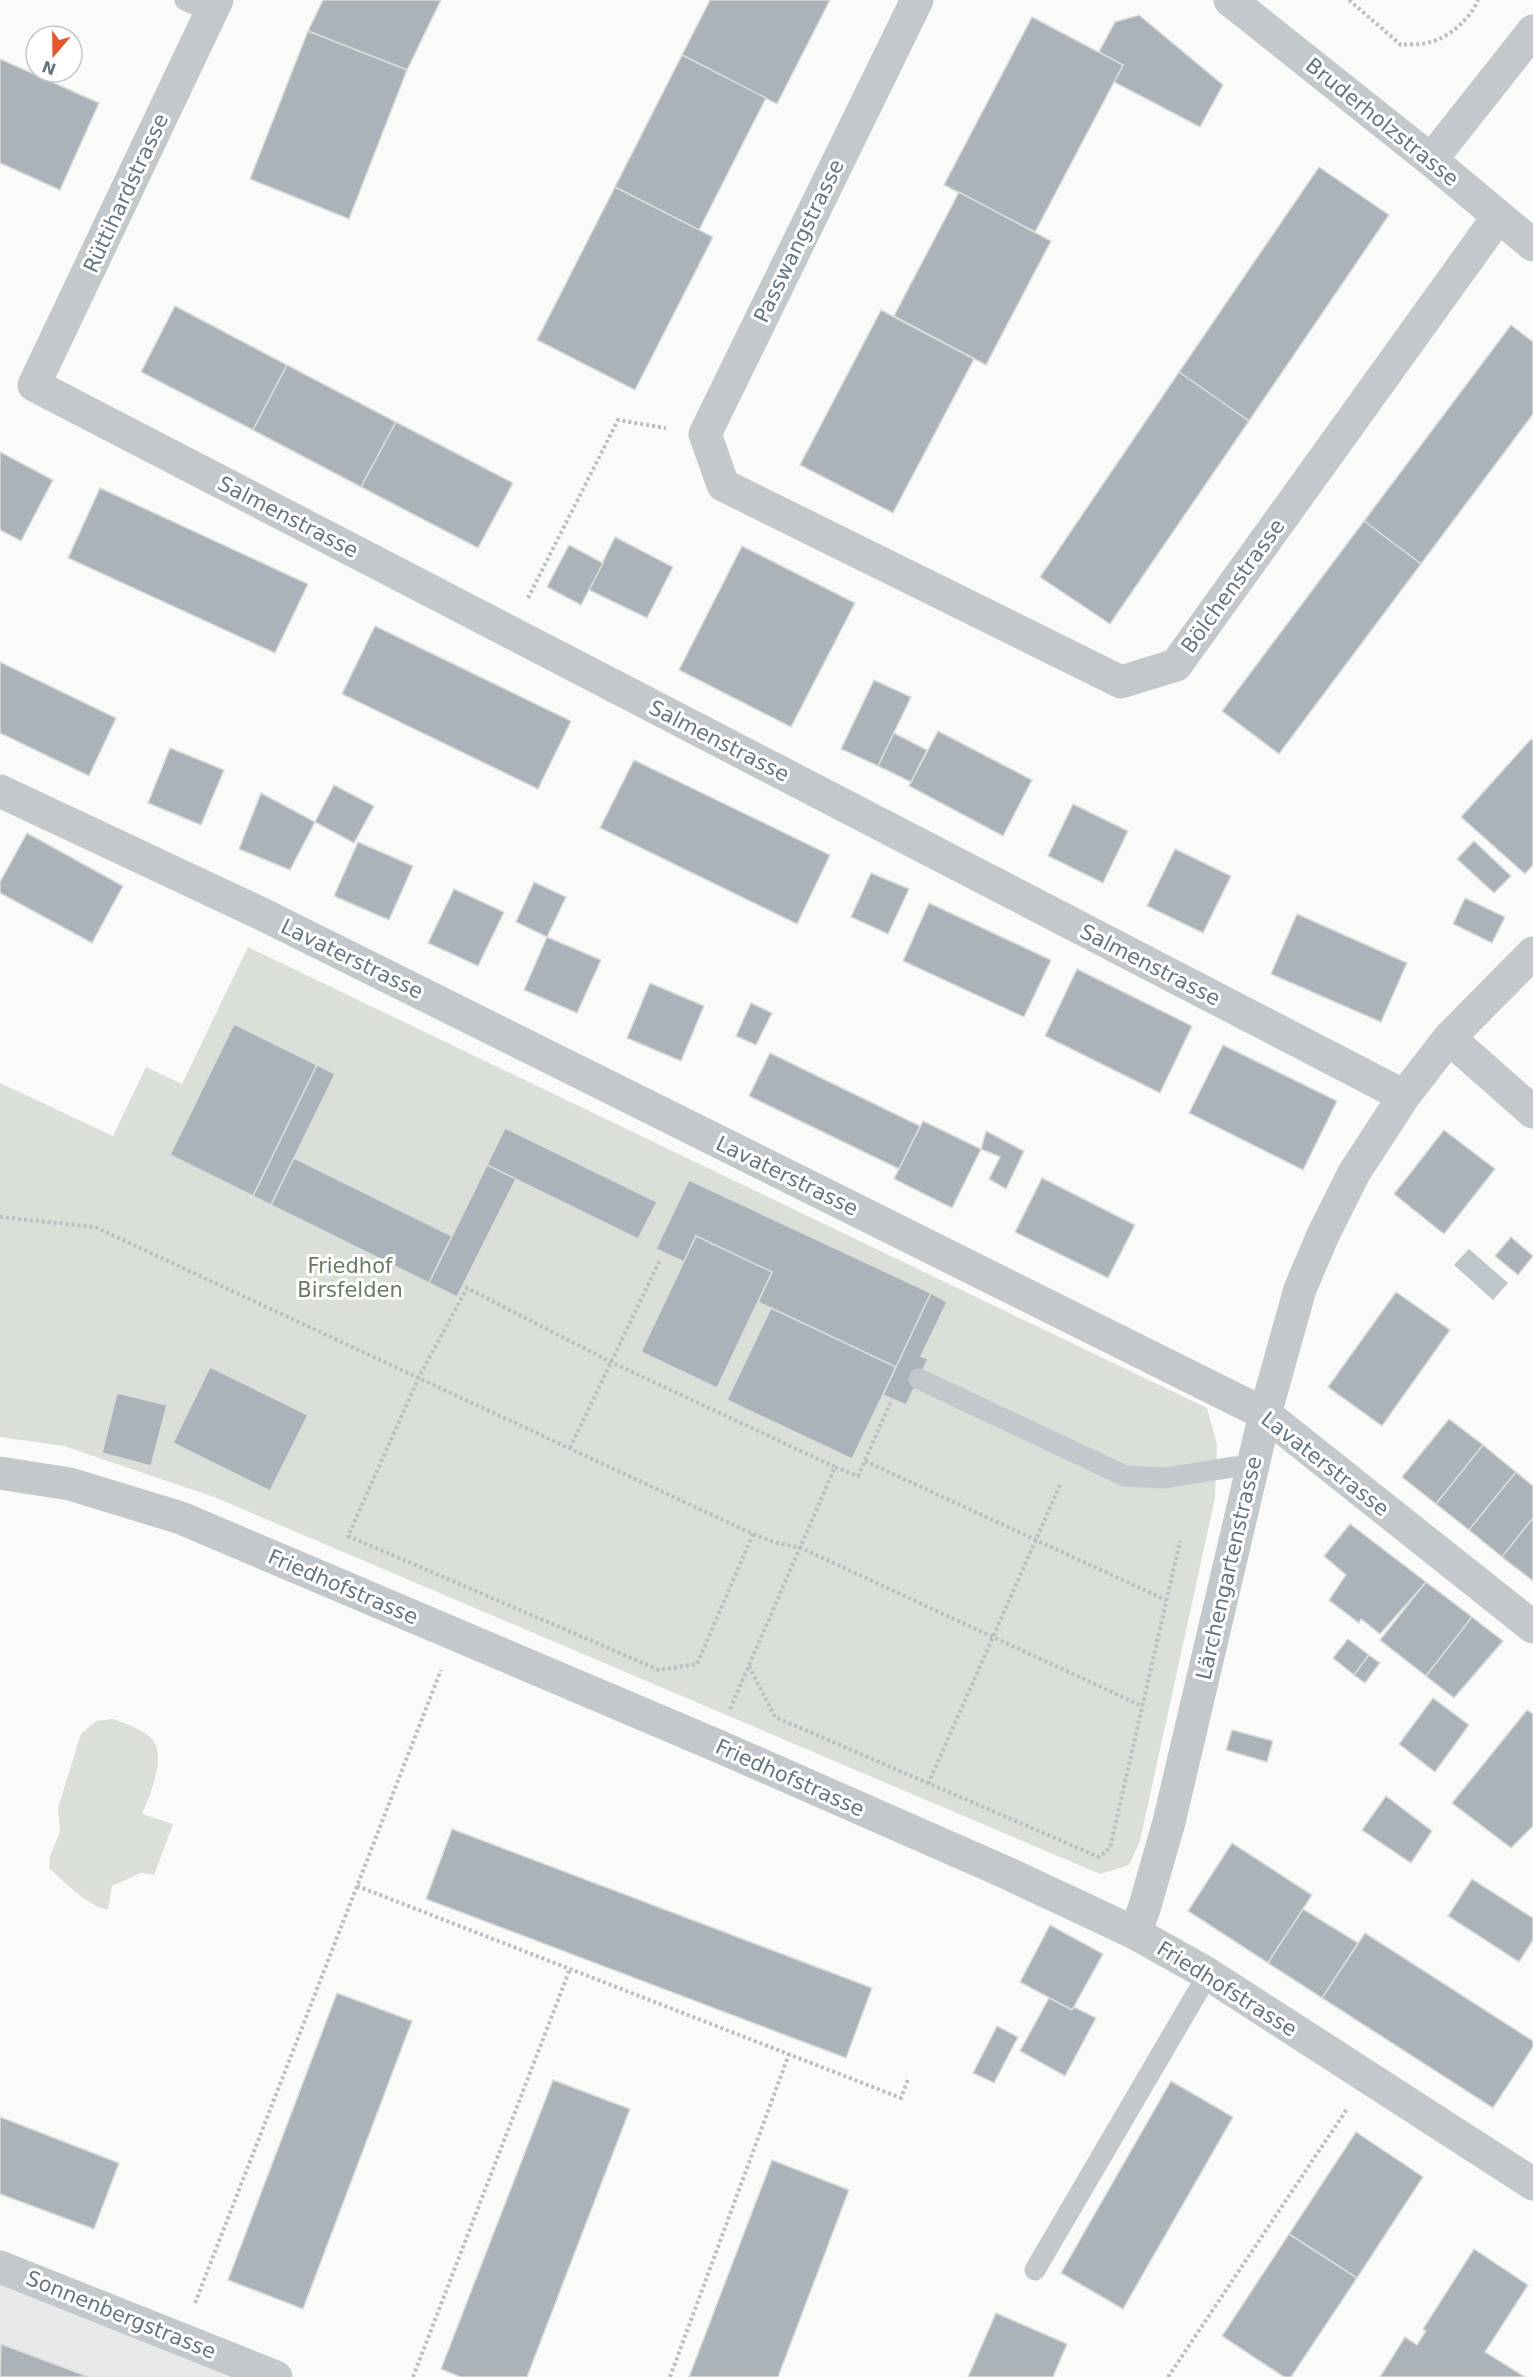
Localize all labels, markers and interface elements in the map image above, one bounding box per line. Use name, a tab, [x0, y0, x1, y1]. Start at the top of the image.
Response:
north arrow	[24, 24, 84, 84]
street label: Bruderholzstrasse	[1301, 53, 1463, 191]
text: N	[39, 56, 59, 79]
street label: Rüttihardstrasse	[79, 110, 173, 276]
street label: Passwangstrasse	[749, 155, 849, 327]
street label: Salmenstrasse	[214, 471, 362, 563]
street label: Bölchenstrasse	[1176, 514, 1290, 658]
street label: Salmenstrasse	[645, 695, 793, 787]
street label: Lavaterstrasse	[277, 914, 427, 1004]
street label: Salmenstrasse	[1076, 919, 1224, 1011]
street label: Lavaterstrasse	[712, 1131, 862, 1221]
park label: Friedhof Birsfelden	[297, 1254, 403, 1302]
street label: Lavaterstrasse	[1256, 1407, 1394, 1521]
street label: Lärchengartenstrasse	[1192, 1454, 1266, 1682]
street label: Friedhofstrasse	[265, 1545, 421, 1629]
street label: Friedhofstrasse	[712, 1734, 868, 1822]
street label: Friedhofstrasse	[1153, 1936, 1301, 2042]
street label: Sonnenbergstrasse	[23, 2266, 219, 2364]

